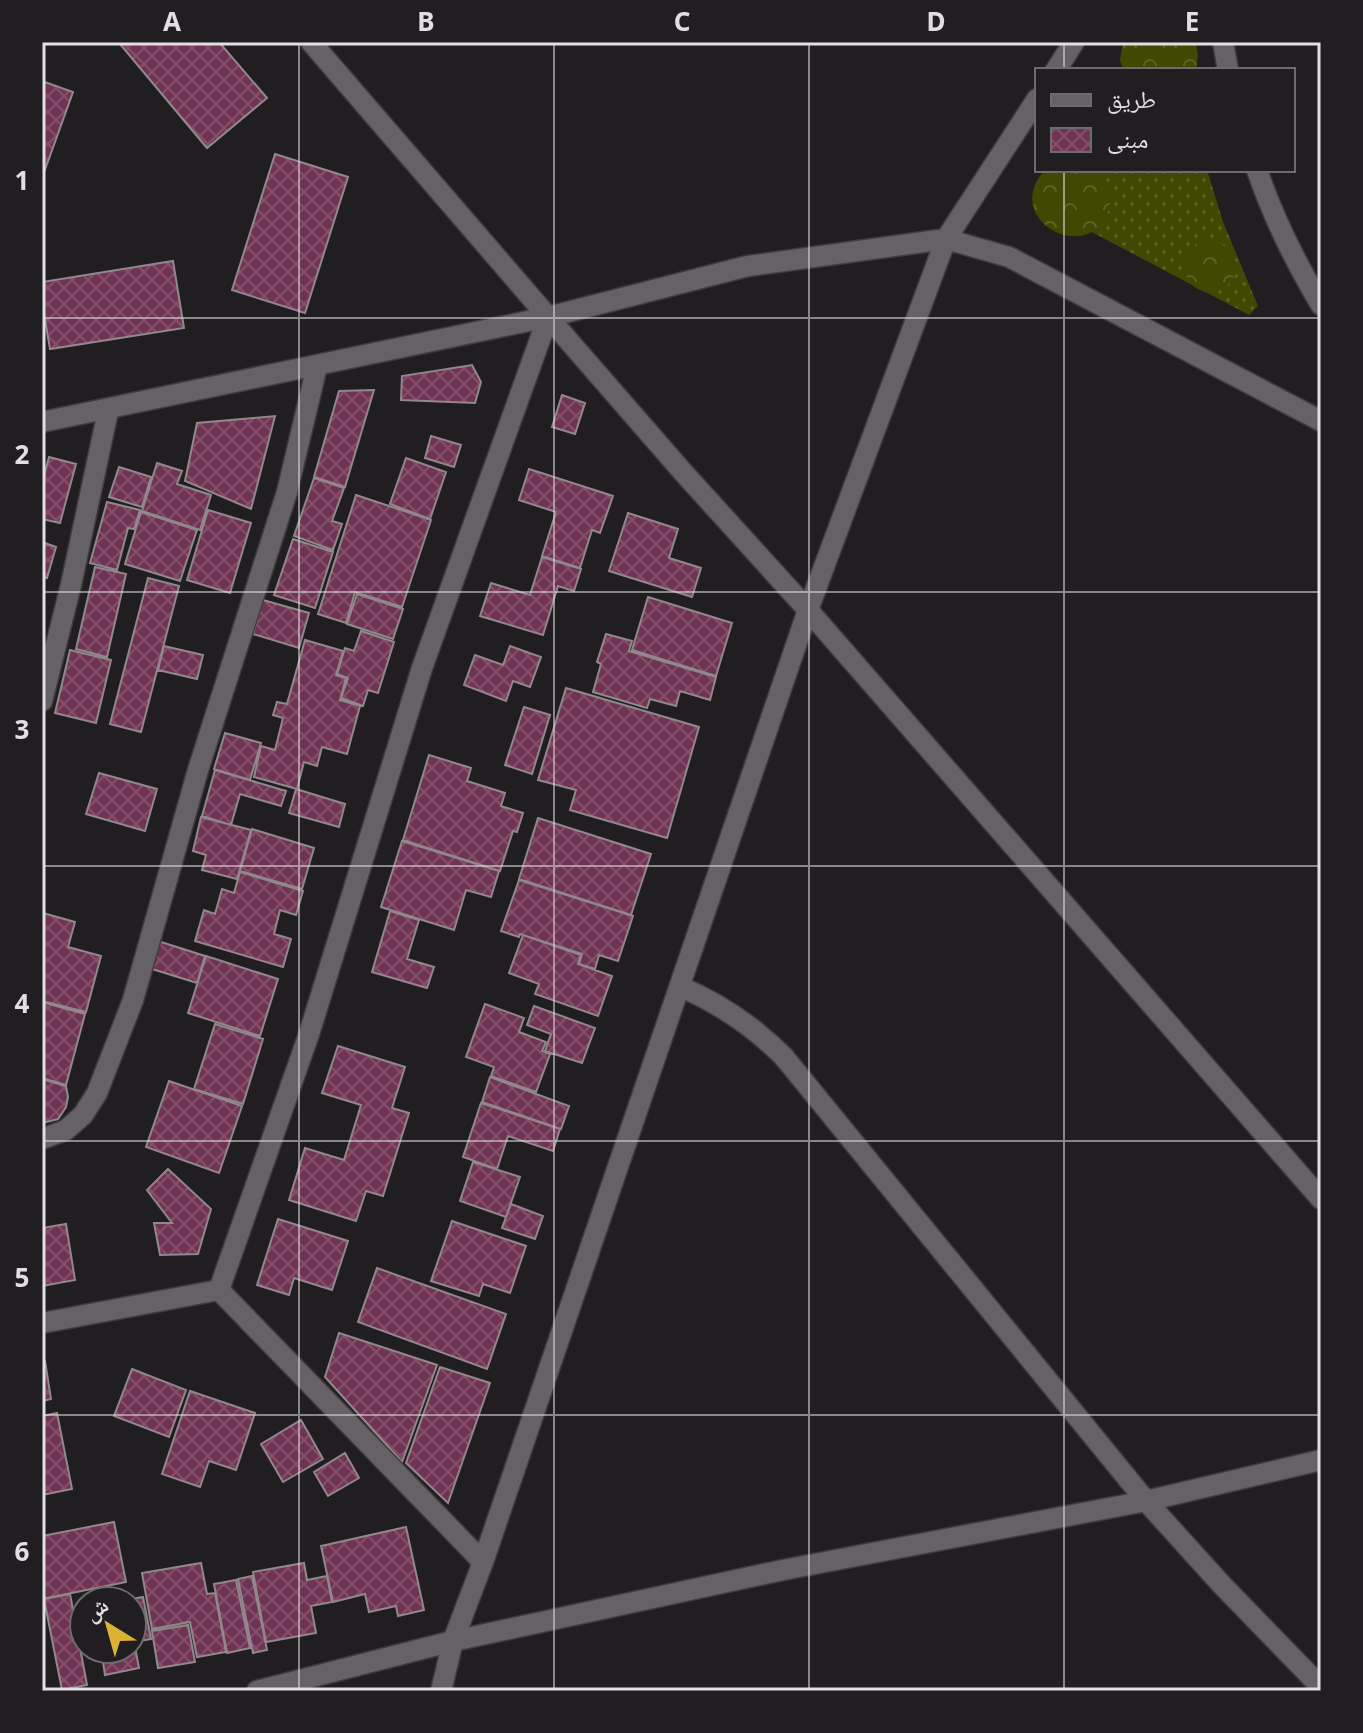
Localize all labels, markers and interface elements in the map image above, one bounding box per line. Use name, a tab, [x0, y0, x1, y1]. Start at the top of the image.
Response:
text: A	[163, 3, 181, 39]
text: B	[417, 3, 435, 39]
text: C	[674, 3, 690, 39]
text: D	[926, 3, 946, 39]
text: E	[1185, 3, 1199, 39]
legend	[1035, 68, 1295, 172]
text: طريق	[1107, 82, 1156, 115]
text: مبنى	[1107, 122, 1148, 155]
text: 1	[15, 162, 29, 198]
text: 2	[15, 436, 30, 472]
text: 3	[15, 711, 29, 747]
text: 4	[15, 985, 30, 1021]
text: 5	[15, 1259, 29, 1295]
text: 6	[15, 1533, 30, 1569]
north arrow	[68, 1585, 148, 1665]
text: ش	[77, 1589, 114, 1627]

